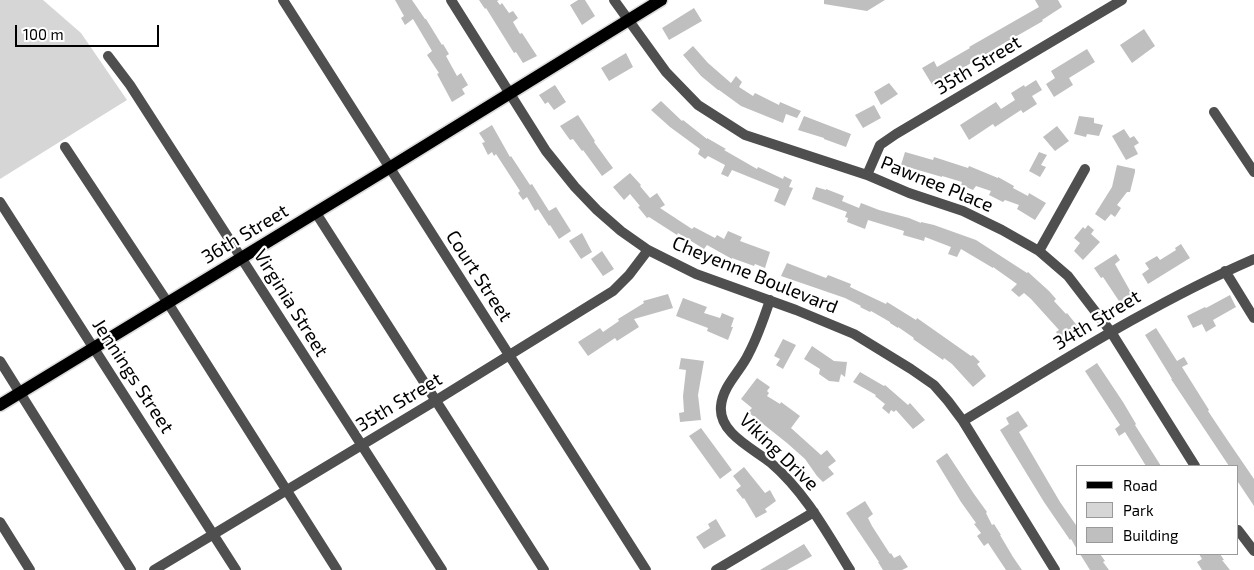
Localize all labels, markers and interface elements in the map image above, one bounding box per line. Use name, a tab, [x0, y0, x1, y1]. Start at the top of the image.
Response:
scale bar	[18, 15, 161, 47]
text: 100 m	[23, 25, 64, 43]
street label: 35th Street	[931, 30, 1025, 100]
street label: Pawnee Place	[877, 151, 997, 217]
street label: 36th Street	[198, 199, 292, 269]
street label: Court Street	[441, 226, 517, 326]
street label: Cheyenne Boulevard	[669, 231, 841, 319]
street label: Virginia Street	[249, 245, 333, 361]
street label: 34th Street	[1049, 285, 1145, 355]
street label: Jennings Street	[88, 315, 178, 437]
street label: 35th Street	[352, 367, 446, 437]
street label: Viking Drive	[735, 408, 823, 496]
legend	[1076, 465, 1239, 555]
text: Road	[1123, 476, 1158, 494]
text: Park	[1123, 501, 1154, 519]
text: Building	[1123, 526, 1178, 544]

